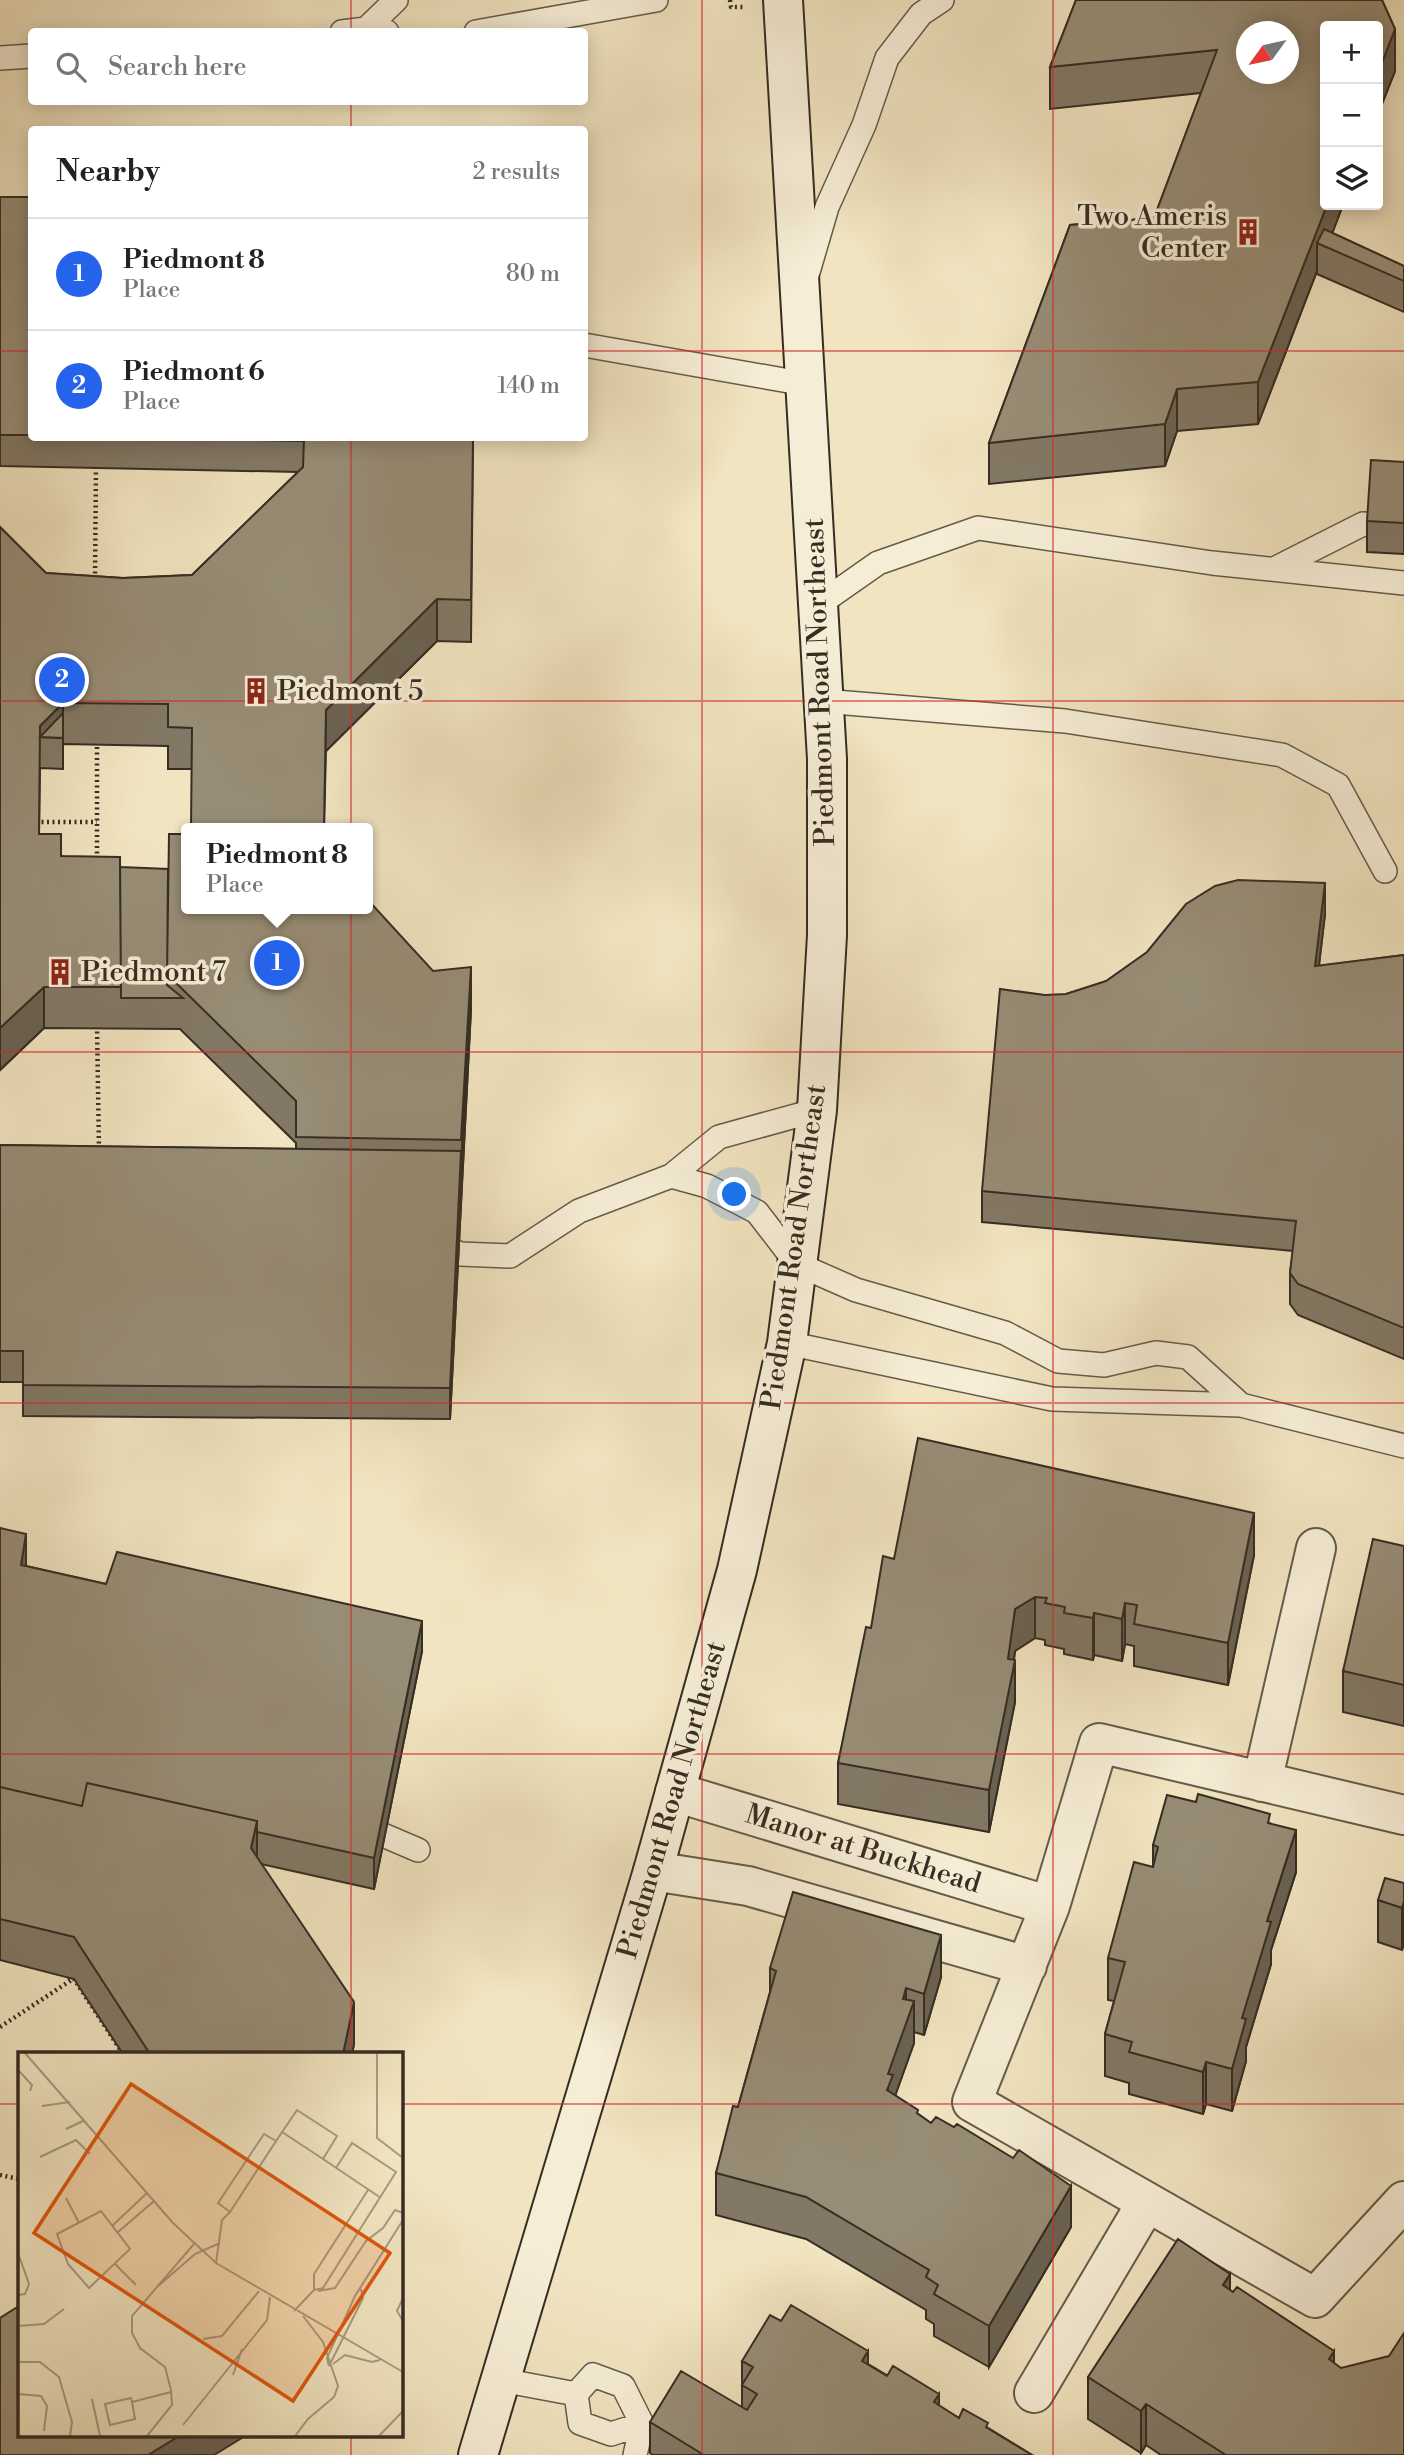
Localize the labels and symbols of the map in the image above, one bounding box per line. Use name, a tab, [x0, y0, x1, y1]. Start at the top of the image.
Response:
north arrow	[1236, 21, 1299, 84]
place label: Two Ameris Center	[1077, 199, 1227, 266]
building icon: Two Ameris Center	[1233, 217, 1263, 247]
street label: Piedmont Road Northeast	[797, 517, 843, 847]
pin: 2	[39, 654, 85, 706]
place label: Piedmont 5	[277, 674, 424, 709]
building icon: Piedmont 5	[241, 676, 271, 706]
pin: 1	[254, 937, 300, 989]
place label: Piedmont 7	[81, 955, 226, 990]
building icon: Piedmont 7	[45, 957, 75, 987]
street label: Piedmont Road Northeast	[754, 1082, 834, 1412]
your location	[717, 1177, 751, 1211]
street label: Piedmont Road Northeast	[610, 1637, 734, 1963]
street label: Manor at Buckhead	[741, 1797, 985, 1901]
inset map	[18, 2052, 402, 2438]

